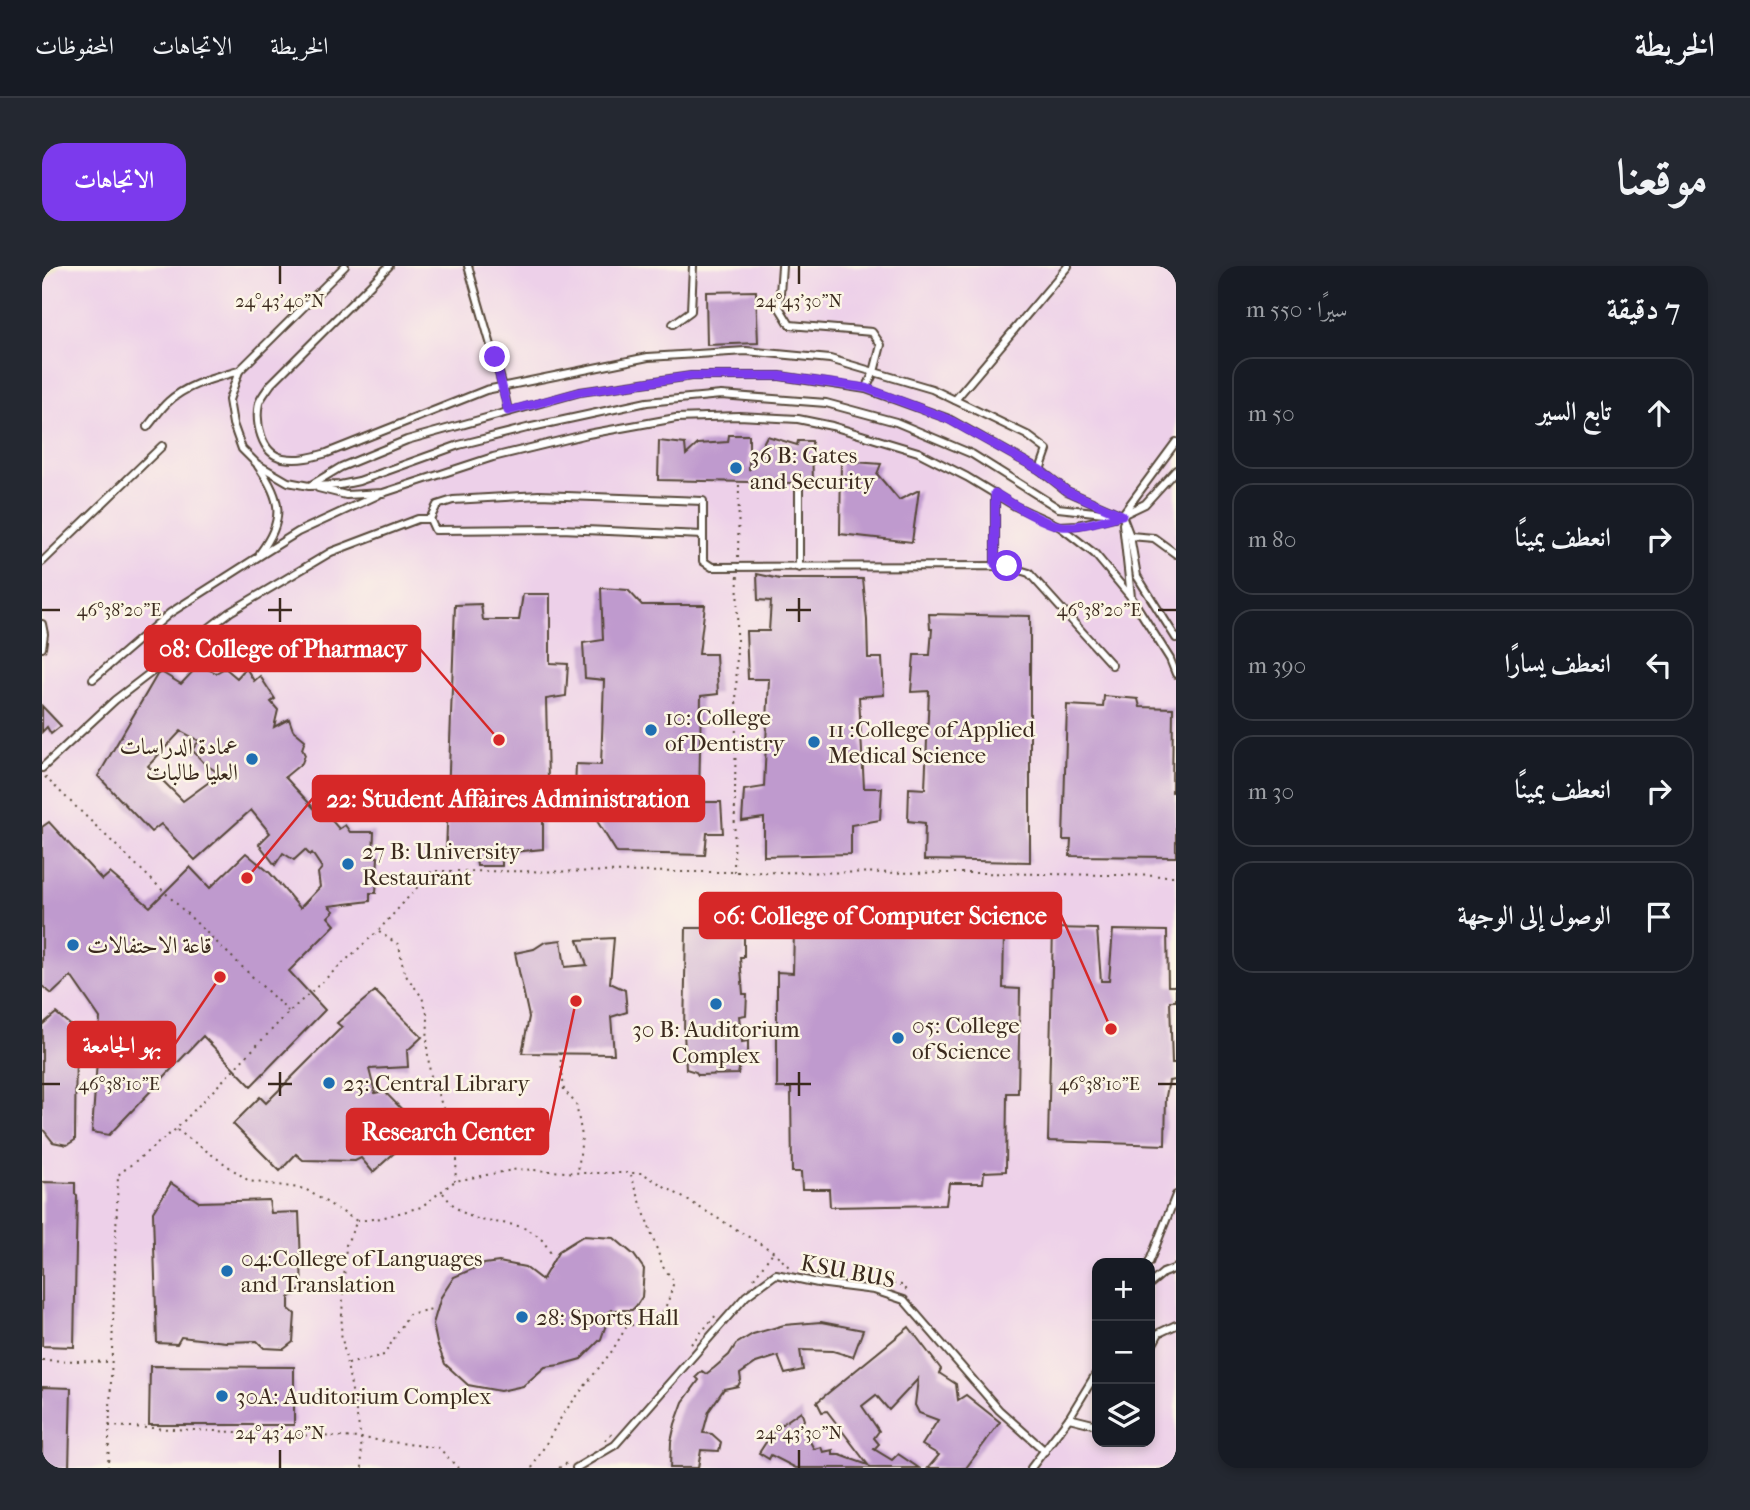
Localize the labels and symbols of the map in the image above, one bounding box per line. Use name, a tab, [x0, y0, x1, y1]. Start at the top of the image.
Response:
text: 24°43'40"N	[235, 291, 325, 312]
text: 24°43'30"N	[756, 291, 842, 312]
route end	[479, 341, 510, 372]
place label: 36 B: Gates and Security	[750, 442, 875, 495]
marker: 36 B: Gates and Security	[728, 460, 744, 476]
route start	[991, 550, 1022, 581]
text: 46°38'20"E	[77, 600, 161, 621]
text: 46°38'20"E	[1057, 600, 1141, 621]
callout: 08: College of Pharmacy	[145, 626, 420, 671]
text: 08: College of Pharmacy	[159, 635, 408, 663]
place label: 10: College of Dentistry	[665, 704, 786, 757]
place label: 11 :College of Applied Medical Science	[828, 716, 1035, 769]
marker: 10: College of Dentistry	[643, 722, 659, 738]
place label: عمادة الدراسات العليا طالبات	[119, 733, 238, 786]
marker: 11 :College of Applied Medical Science	[806, 734, 822, 750]
marker: عمادة الدراسات العليا طالبات	[244, 751, 260, 767]
callout: 22: Student Affaires Administration	[313, 776, 704, 821]
text: 22: Student Affaires Administration	[326, 785, 691, 813]
place label: 27 B: University Restaurant	[362, 838, 521, 891]
marker: 27 B: University Restaurant	[340, 856, 356, 872]
callout: 06: College of Computer Science	[700, 893, 1061, 938]
text: 06: College of Computer Science	[713, 902, 1047, 930]
place label: قاعة الاحتفالات	[87, 932, 212, 959]
marker: قاعة الاحتفالات	[65, 937, 81, 953]
marker: 30 B: Auditorium Complex	[708, 996, 724, 1012]
place label: 05: College of Science	[912, 1012, 1020, 1065]
place label: 30 B: Auditorium Complex	[632, 1016, 800, 1069]
callout: بهو الجامعة	[68, 1022, 175, 1067]
marker: 05: College of Science	[890, 1030, 906, 1046]
text: بهو الجامعة	[82, 1031, 162, 1061]
place label: 23: Central Library	[343, 1070, 530, 1097]
text: 46°38'10"E	[78, 1074, 160, 1095]
text: 46°38'10"E	[1058, 1074, 1140, 1095]
marker: 23: Central Library	[321, 1075, 337, 1091]
callout: Research Center	[347, 1109, 548, 1154]
text: Research Center	[362, 1118, 535, 1146]
place label: 04:College of Languages and Translation	[241, 1245, 483, 1298]
street label: KSU BUS	[798, 1249, 898, 1294]
marker: 04:College of Languages and Translation	[219, 1263, 235, 1279]
place label: 28: Sports Hall	[536, 1304, 679, 1331]
marker: 28: Sports Hall	[514, 1309, 530, 1325]
place label: 30A: Auditorium Complex	[236, 1383, 491, 1410]
marker: 30A: Auditorium Complex	[214, 1388, 230, 1404]
text: 24°43'40"N	[235, 1423, 325, 1444]
text: 24°43'30"N	[756, 1423, 842, 1444]

